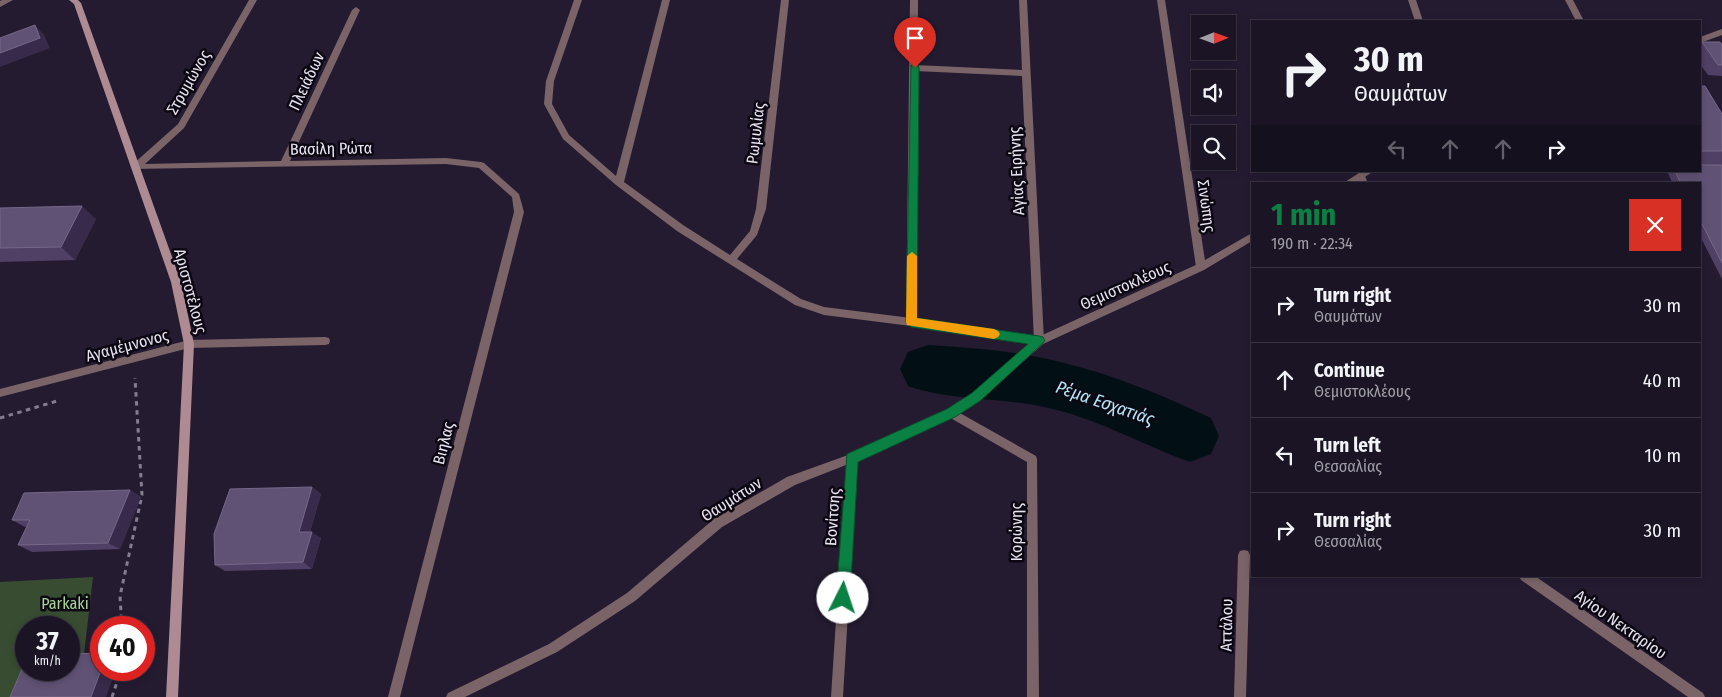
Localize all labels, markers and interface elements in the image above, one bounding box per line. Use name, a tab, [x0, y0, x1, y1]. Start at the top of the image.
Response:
north arrow	[1191, 15, 1236, 60]
map controls	[1191, 15, 1236, 170]
pin	[894, 17, 936, 68]
icon: arrive	[901, 24, 929, 52]
text: 30 m	[1354, 38, 1424, 80]
icon: right	[1271, 40, 1336, 105]
street label: Στρυμώνος	[162, 47, 215, 118]
street label: Πλειάδων	[285, 49, 328, 113]
button: sound	[1191, 70, 1236, 115]
text: Θαυμάτων	[1354, 80, 1447, 107]
street label: Ρωμυλίας	[742, 101, 769, 165]
button: search	[1191, 125, 1236, 170]
street label: Αγίας Ειρήνης	[1005, 126, 1028, 216]
icon: left	[1383, 135, 1411, 163]
icon: ahead	[1436, 135, 1464, 163]
icon: ahead	[1489, 135, 1517, 163]
icon: right	[1542, 135, 1570, 163]
street label: Βασίλη Ρώτα	[290, 138, 372, 159]
street label: Σινώπης	[1193, 179, 1220, 234]
text: 1 min	[1271, 197, 1336, 233]
button: close	[1629, 199, 1681, 251]
text: 190 m · 22:34	[1271, 234, 1353, 253]
street label: Αριστοτέλους	[170, 247, 211, 336]
street label: Θεμιστοκλέους	[1077, 257, 1173, 314]
text: Turn right	[1314, 284, 1391, 307]
icon: right	[1271, 291, 1299, 319]
text: 30 m	[1643, 294, 1681, 317]
text: Θαυμάτων	[1314, 307, 1382, 326]
street label: Αγαμέμνονος	[84, 325, 171, 366]
text: Continue	[1314, 359, 1385, 382]
icon: ahead	[1271, 366, 1299, 394]
text: 40 m	[1643, 369, 1681, 392]
water label: Ρέμα Εσχατιάς	[1053, 376, 1158, 430]
text: Θεμιστοκλέους	[1314, 382, 1411, 401]
street label: Βιηλας	[429, 420, 458, 466]
text: Turn left	[1314, 434, 1381, 457]
icon: left	[1271, 441, 1299, 469]
text: 10 m	[1645, 444, 1681, 467]
text: Θεσσαλίας	[1314, 457, 1382, 476]
street label: Θαυμάτων	[697, 473, 765, 525]
street label: Βονίτσης	[821, 487, 844, 547]
street label: Κορώνης	[1007, 503, 1026, 561]
text: Turn right	[1314, 509, 1391, 532]
icon: right	[1271, 516, 1299, 544]
text: 30 m	[1643, 519, 1681, 542]
text: Θεσσαλίας	[1314, 532, 1382, 551]
position arrow	[816, 571, 868, 623]
street label: Αγίου Νεκταρίου	[1571, 586, 1670, 663]
park label: Parkaki	[41, 594, 89, 613]
street label: Αττάλου	[1217, 598, 1236, 652]
speed limit sign: 40	[90, 616, 155, 681]
text: 37	[36, 627, 59, 657]
text: km/h	[34, 654, 61, 668]

